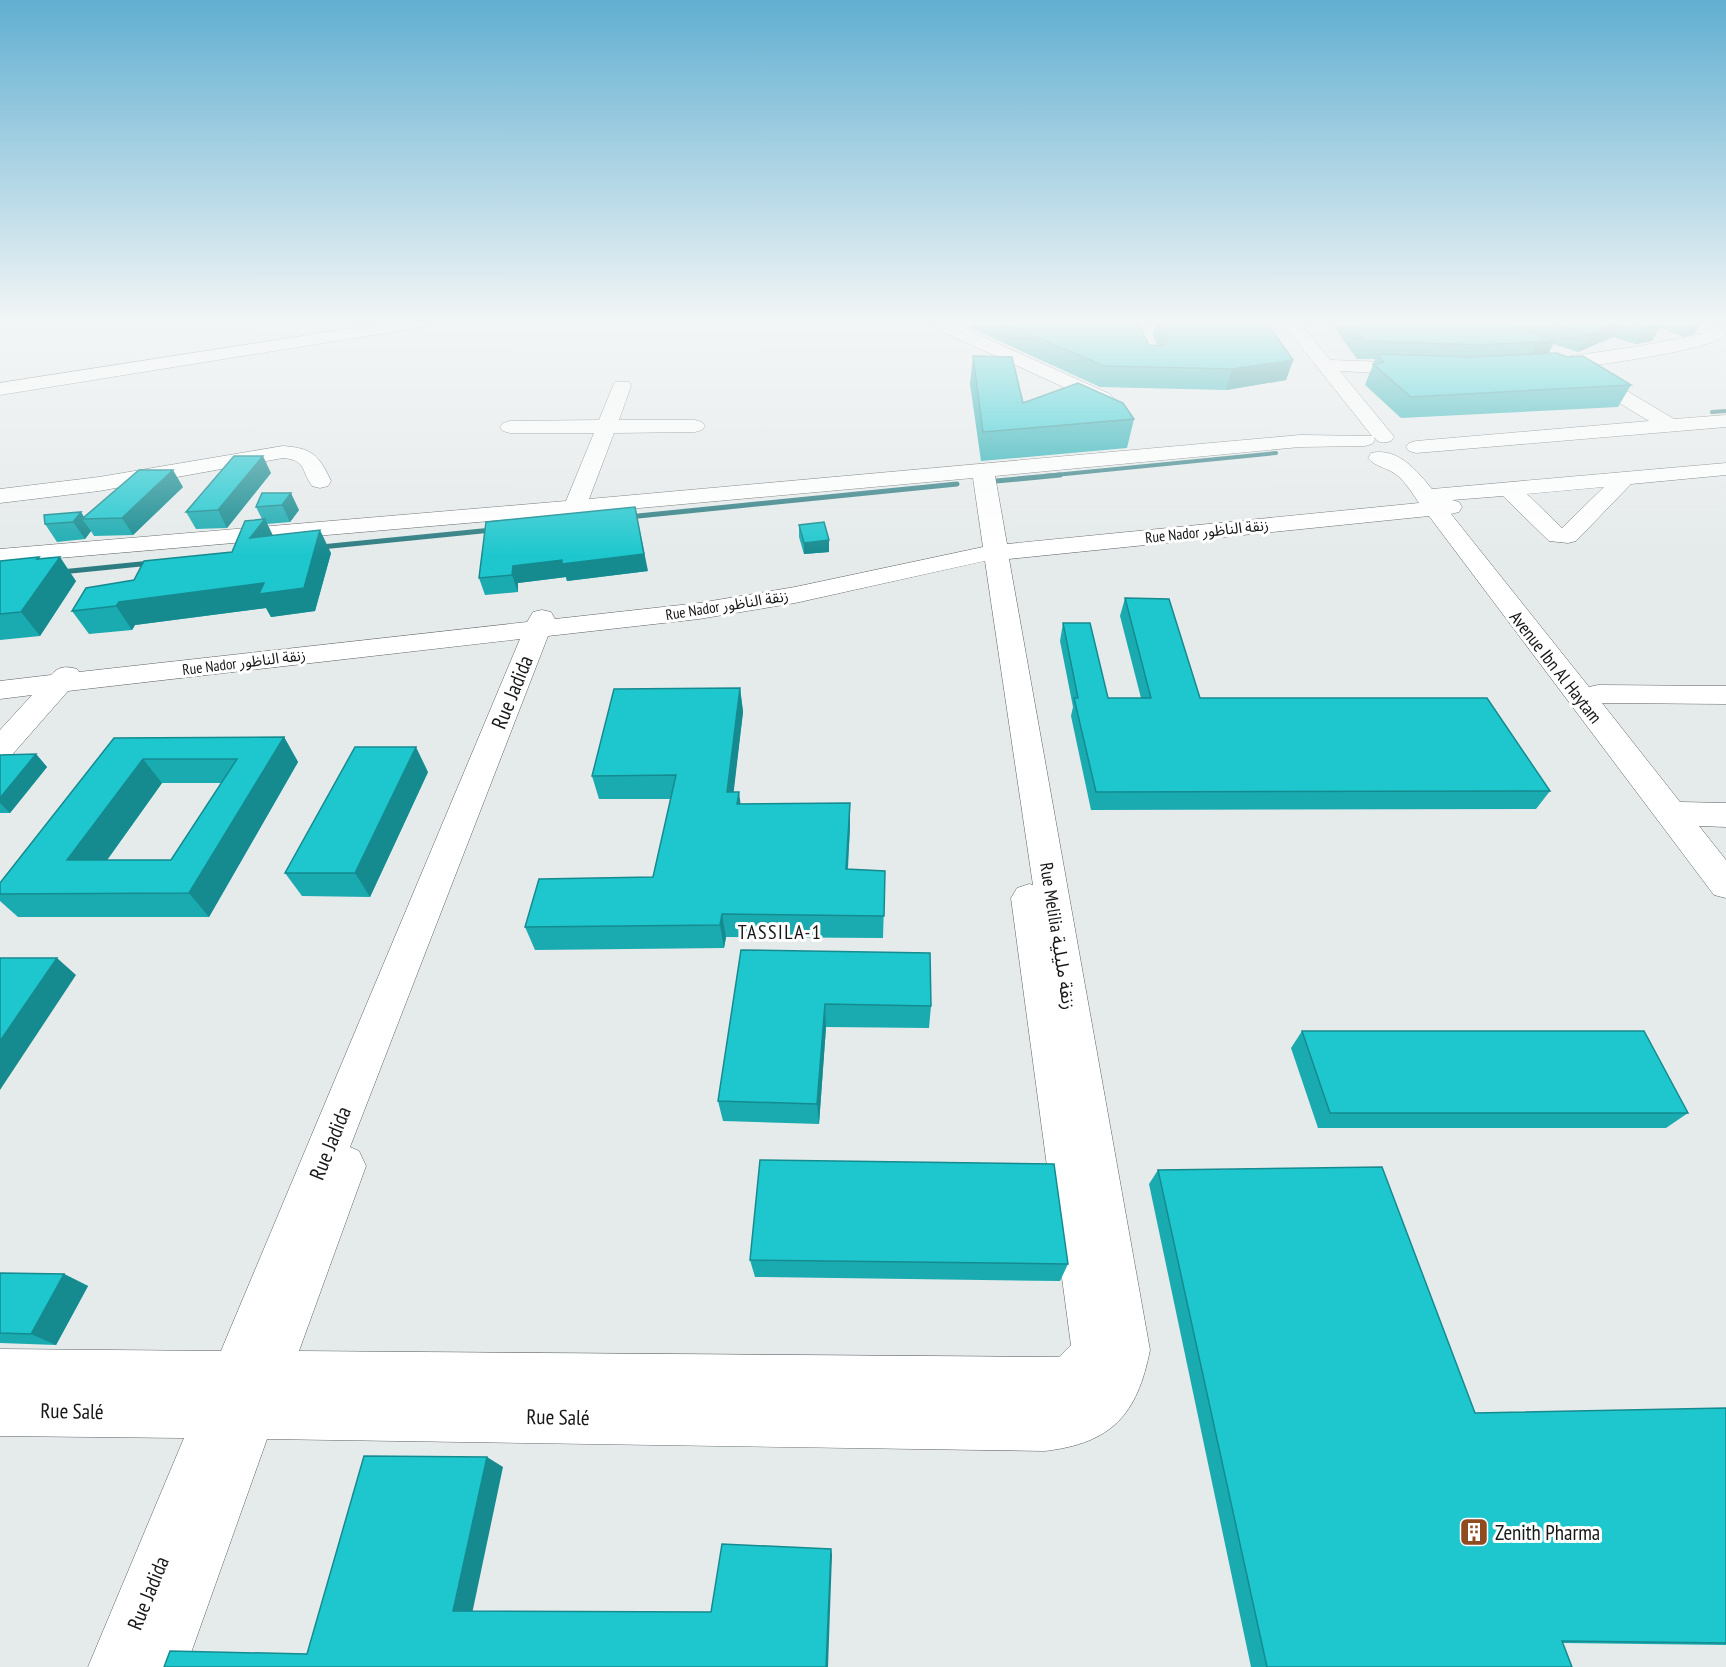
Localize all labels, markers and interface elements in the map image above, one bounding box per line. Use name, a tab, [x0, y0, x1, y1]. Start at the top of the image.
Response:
street label: Rue Nador زنقة الناظور	[1144, 515, 1270, 547]
street label: Rue Nador زنقة الناظور	[664, 586, 790, 624]
street label: Avenue Ibn Al Haytam	[1505, 606, 1607, 728]
street label: Rue Nador زنقة الناظور	[181, 645, 307, 679]
street label: Rue Jadida	[485, 651, 539, 733]
street label: Rue Melilia زنقة مليلية	[1035, 861, 1081, 1011]
district label: TASSILA-1	[738, 919, 822, 945]
street label: Rue Jadida	[303, 1102, 357, 1184]
street label: Rue Salé	[40, 1397, 104, 1425]
street label: Rue Salé	[526, 1403, 590, 1431]
building icon: Zenith Pharma	[1458, 1516, 1490, 1548]
place label: Zenith Pharma	[1495, 1519, 1600, 1546]
street label: Rue Jadida	[121, 1552, 175, 1634]

